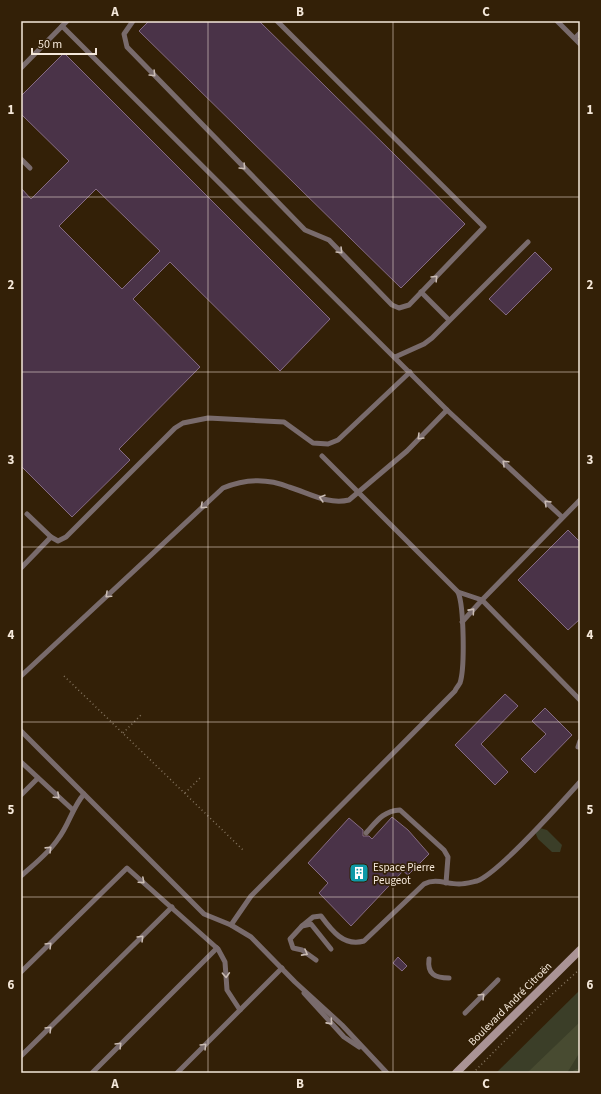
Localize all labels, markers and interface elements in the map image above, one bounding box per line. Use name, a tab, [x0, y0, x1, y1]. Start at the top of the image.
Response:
text: A	[110, 3, 119, 21]
text: B	[296, 3, 304, 21]
text: C	[482, 3, 490, 21]
scale bar	[32, 30, 96, 56]
text: 50 m	[38, 36, 62, 53]
one-way arrow	[148, 69, 156, 77]
text: 1	[8, 101, 15, 119]
text: 1	[587, 101, 594, 119]
one-way arrow	[239, 162, 246, 170]
one-way arrow	[335, 246, 343, 254]
one-way arrow	[430, 275, 438, 283]
text: 2	[8, 276, 15, 294]
text: 2	[587, 276, 594, 294]
one-way arrow	[417, 433, 425, 440]
text: 3	[8, 451, 15, 469]
text: 3	[587, 451, 594, 469]
one-way arrow	[502, 460, 510, 468]
one-way arrow	[319, 494, 326, 503]
one-way arrow	[545, 501, 552, 508]
one-way arrow	[200, 502, 208, 509]
one-way arrow	[105, 590, 113, 598]
one-way arrow	[467, 608, 475, 616]
text: 4	[8, 626, 15, 644]
text: 4	[587, 626, 594, 644]
one-way arrow	[52, 791, 60, 798]
text: 5	[8, 801, 15, 819]
text: 5	[587, 801, 594, 819]
one-way arrow	[44, 846, 52, 854]
place label: Espace Pierre Peugeot	[373, 860, 435, 888]
building icon: Espace Pierre Peugeot	[348, 862, 370, 884]
one-way arrow	[137, 876, 145, 884]
one-way arrow	[136, 935, 144, 942]
one-way arrow	[44, 942, 52, 950]
one-way arrow	[301, 948, 308, 956]
street label: Boulevard André Citroën	[465, 959, 555, 1049]
one-way arrow	[221, 972, 230, 978]
text: 6	[8, 976, 15, 994]
text: 6	[587, 976, 594, 994]
one-way arrow	[477, 993, 485, 1001]
one-way arrow	[325, 1017, 333, 1025]
one-way arrow	[44, 1026, 52, 1034]
one-way arrow	[114, 1042, 122, 1050]
one-way arrow	[199, 1043, 207, 1050]
text: A	[110, 1075, 119, 1093]
text: B	[296, 1075, 304, 1093]
text: C	[482, 1075, 490, 1093]

